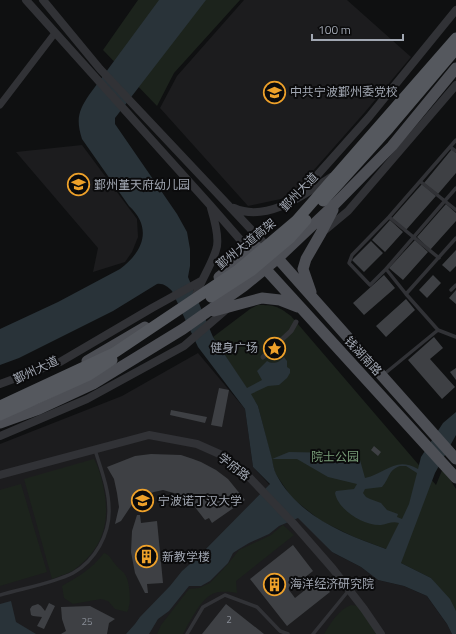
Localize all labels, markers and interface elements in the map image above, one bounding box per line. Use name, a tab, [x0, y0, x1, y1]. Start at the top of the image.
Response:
scale bar	[312, 16, 403, 42]
text: 100 m	[318, 20, 351, 39]
school or university icon: 中共宁波鄞州委党校	[262, 79, 288, 105]
place label: 中共宁波鄞州委党校	[290, 82, 398, 101]
street label: 鄞州大道	[275, 168, 322, 216]
school or university icon: 鄞州堇天府幼儿园	[65, 172, 91, 198]
place label: 鄞州堇天府幼儿园	[94, 175, 190, 194]
street label: 鄞州大道高架	[212, 214, 280, 274]
street label: 钱湖南路	[340, 332, 387, 380]
place icon: 健身广场	[261, 335, 287, 361]
place label: 健身广场	[210, 338, 258, 357]
street label: 鄞州大道	[10, 351, 62, 388]
park label: 院士公园	[311, 447, 359, 466]
street label: 学府路	[214, 448, 254, 485]
school or university icon: 宁波诺丁汉大学	[129, 488, 155, 514]
place label: 宁波诺丁汉大学	[158, 491, 242, 510]
building icon: 新教学楼	[133, 544, 159, 570]
place label: 新教学楼	[162, 547, 210, 566]
building icon: 海洋经济研究院	[262, 571, 288, 597]
place label: 海洋经济研究院	[290, 574, 374, 593]
house number: 2	[226, 612, 232, 627]
house number: 25	[81, 614, 93, 629]

